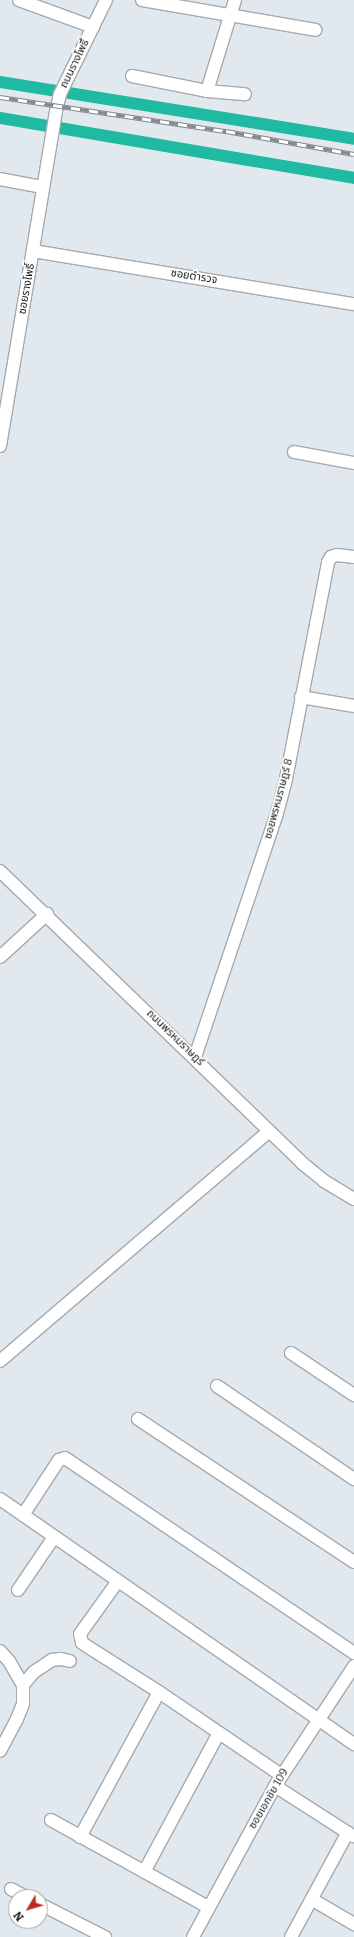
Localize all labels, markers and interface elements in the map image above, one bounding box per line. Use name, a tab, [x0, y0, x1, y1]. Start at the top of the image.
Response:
street label: ถนนรางโพธิ์	[58, 37, 92, 91]
street label: ซอยรางโพธิ์	[16, 262, 38, 316]
street label: ซอยตำรวจ	[170, 267, 218, 287]
street label: ซอยพรหมราษฎร์ 8	[262, 757, 296, 841]
street label: ถนนพรหมราษฎร์	[143, 1007, 207, 1069]
street label: ซอยเอกชัย 109	[246, 1766, 292, 1832]
north arrow	[8, 1889, 48, 1929]
text: N	[11, 1909, 27, 1923]

